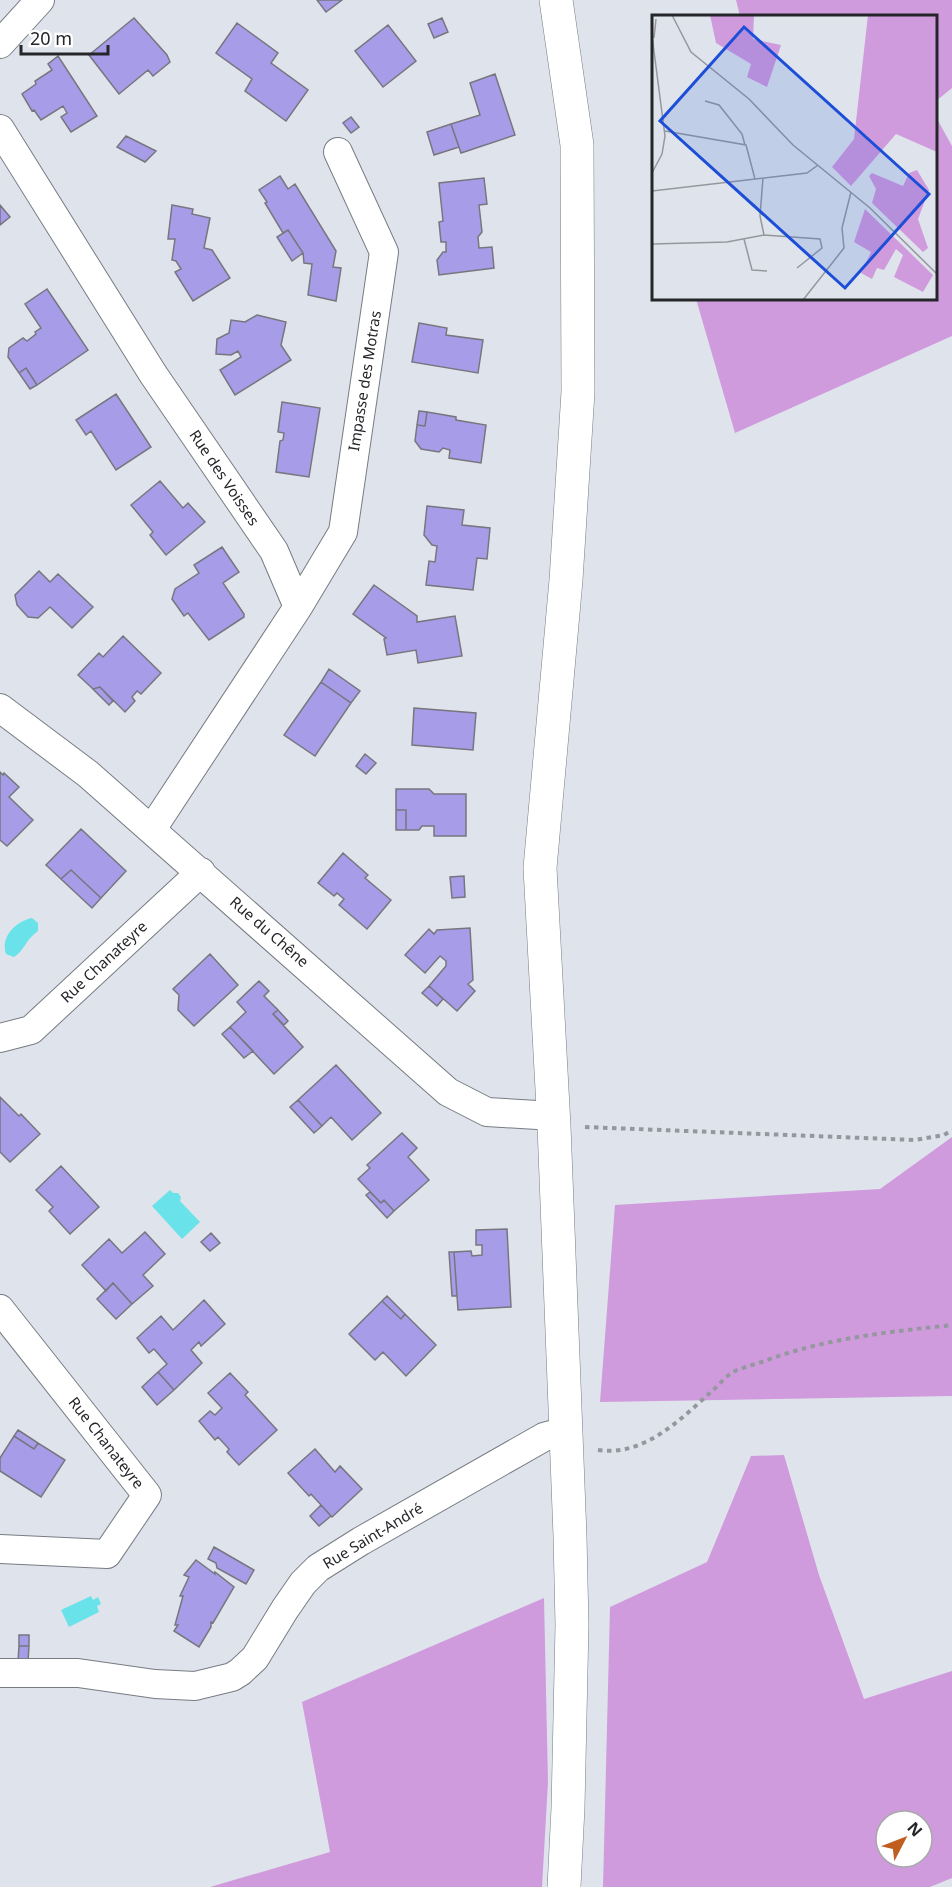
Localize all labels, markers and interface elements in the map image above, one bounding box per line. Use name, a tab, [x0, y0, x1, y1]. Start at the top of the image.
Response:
inset map	[652, 15, 937, 300]
scale bar	[21, 18, 108, 56]
text: 20 m	[30, 26, 72, 50]
street label: Impasse des Motras	[343, 309, 385, 452]
street label: Rue des Voisses	[185, 426, 264, 529]
street label: Rue du Chêne	[226, 891, 313, 971]
street label: Rue Chanateyre	[56, 916, 151, 1007]
street label: Rue Chanateyre	[65, 1392, 149, 1492]
street label: Rue Saint-André	[319, 1497, 426, 1573]
north arrow	[874, 1809, 934, 1869]
text: N	[903, 1817, 928, 1841]

